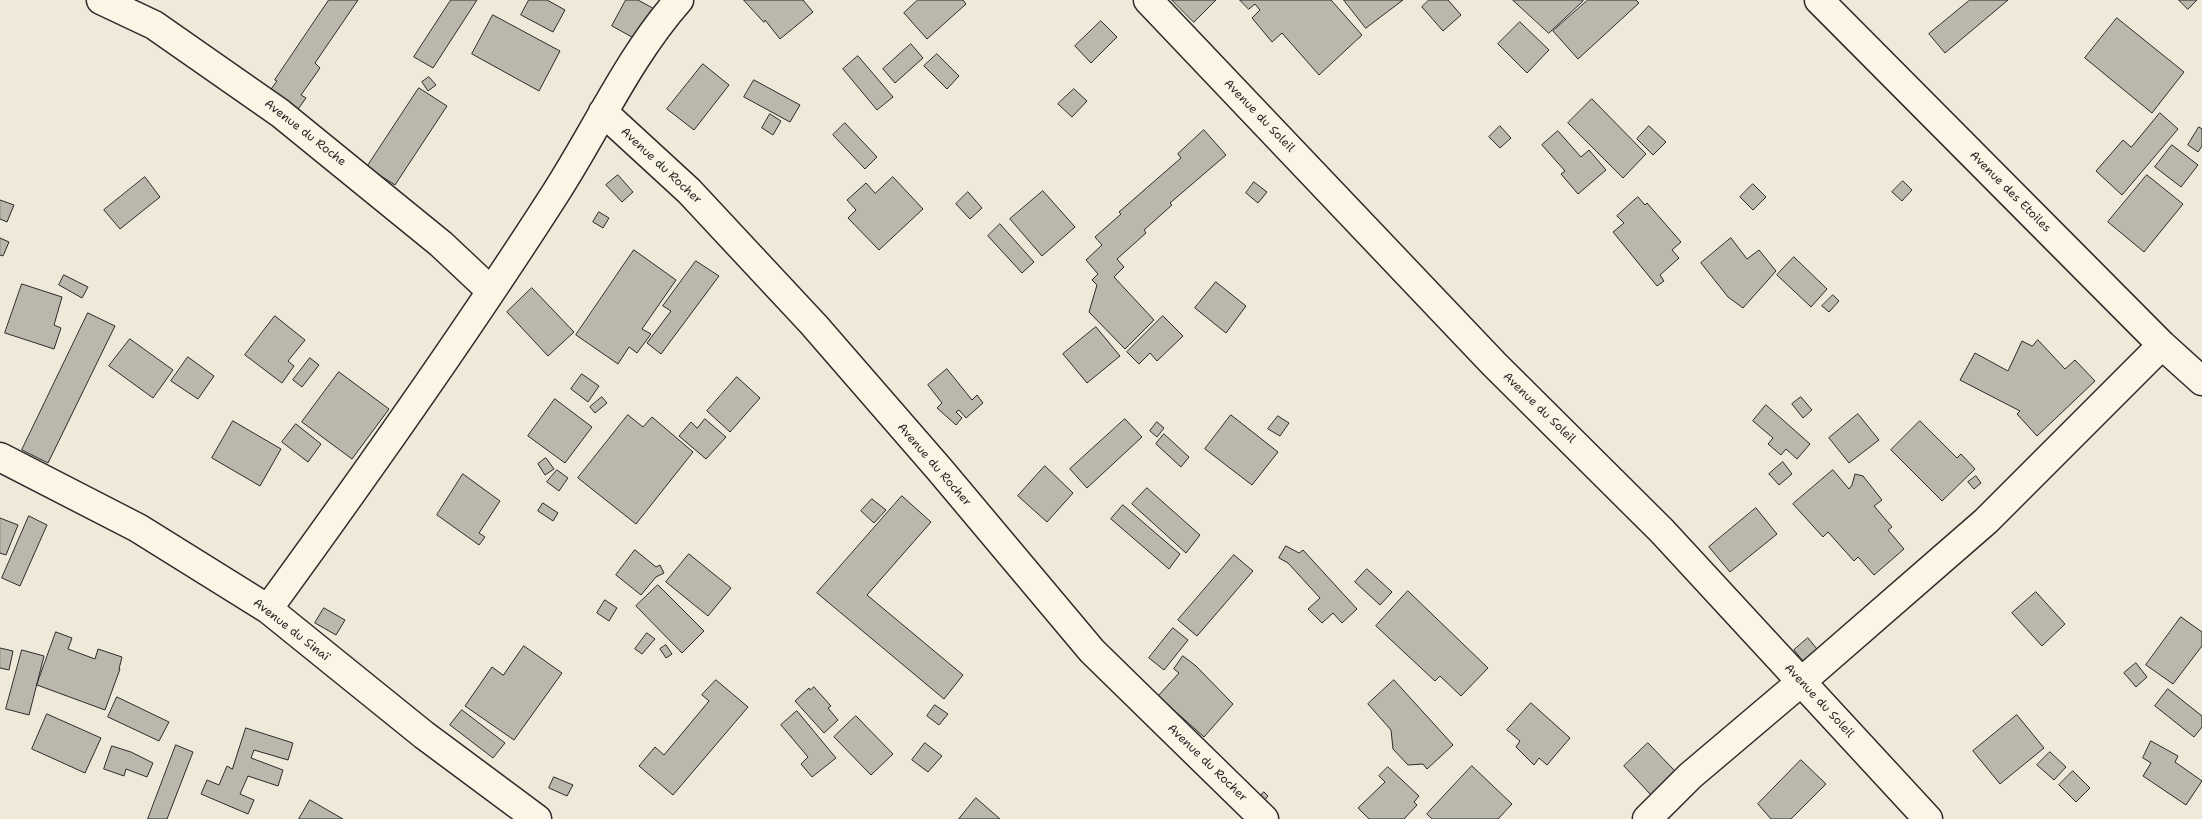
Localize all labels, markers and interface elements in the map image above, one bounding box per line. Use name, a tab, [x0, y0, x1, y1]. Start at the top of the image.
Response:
street label: Avenue du Soleil	[1221, 77, 1297, 155]
street label: Avenue du Roche	[261, 97, 349, 169]
street label: Avenue du Rocher	[618, 125, 704, 207]
street label: Avenue des Etoiles	[1966, 148, 2054, 236]
street label: Avenue du Soleil	[1500, 370, 1578, 446]
street label: Avenue du Rocher	[894, 420, 974, 510]
street label: Avenue du Sinaï	[250, 596, 332, 664]
street label: Avenue du Soleil	[1781, 661, 1857, 741]
street label: Avenue du Rocher	[1164, 721, 1250, 805]

